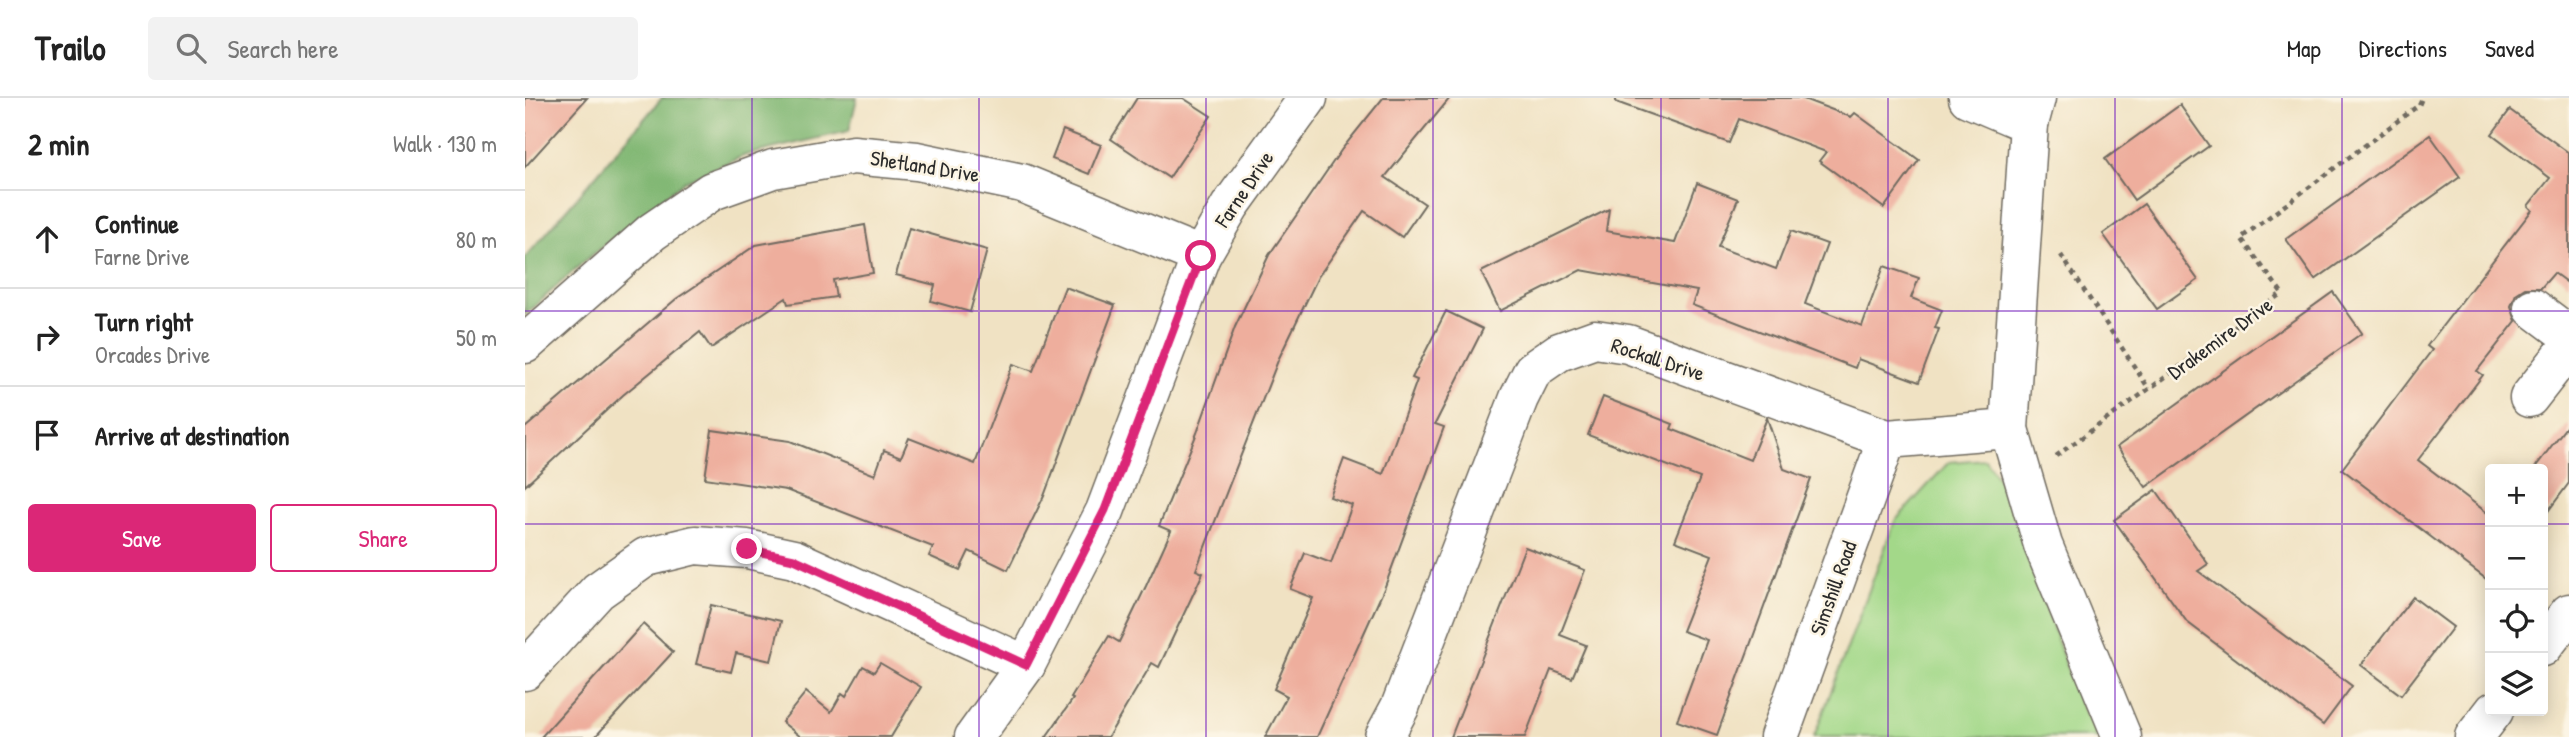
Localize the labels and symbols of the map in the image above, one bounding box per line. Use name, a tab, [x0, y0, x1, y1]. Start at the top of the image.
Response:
street label: Shetland Drive	[868, 143, 982, 189]
street label: Farne Drive	[1207, 145, 1280, 234]
route start	[1185, 240, 1216, 271]
street label: Drakemire Drive	[2162, 290, 2278, 386]
street label: Rockall Drive	[1608, 330, 1708, 388]
route end	[731, 533, 762, 564]
street label: Simshill Road	[1803, 537, 1863, 639]

